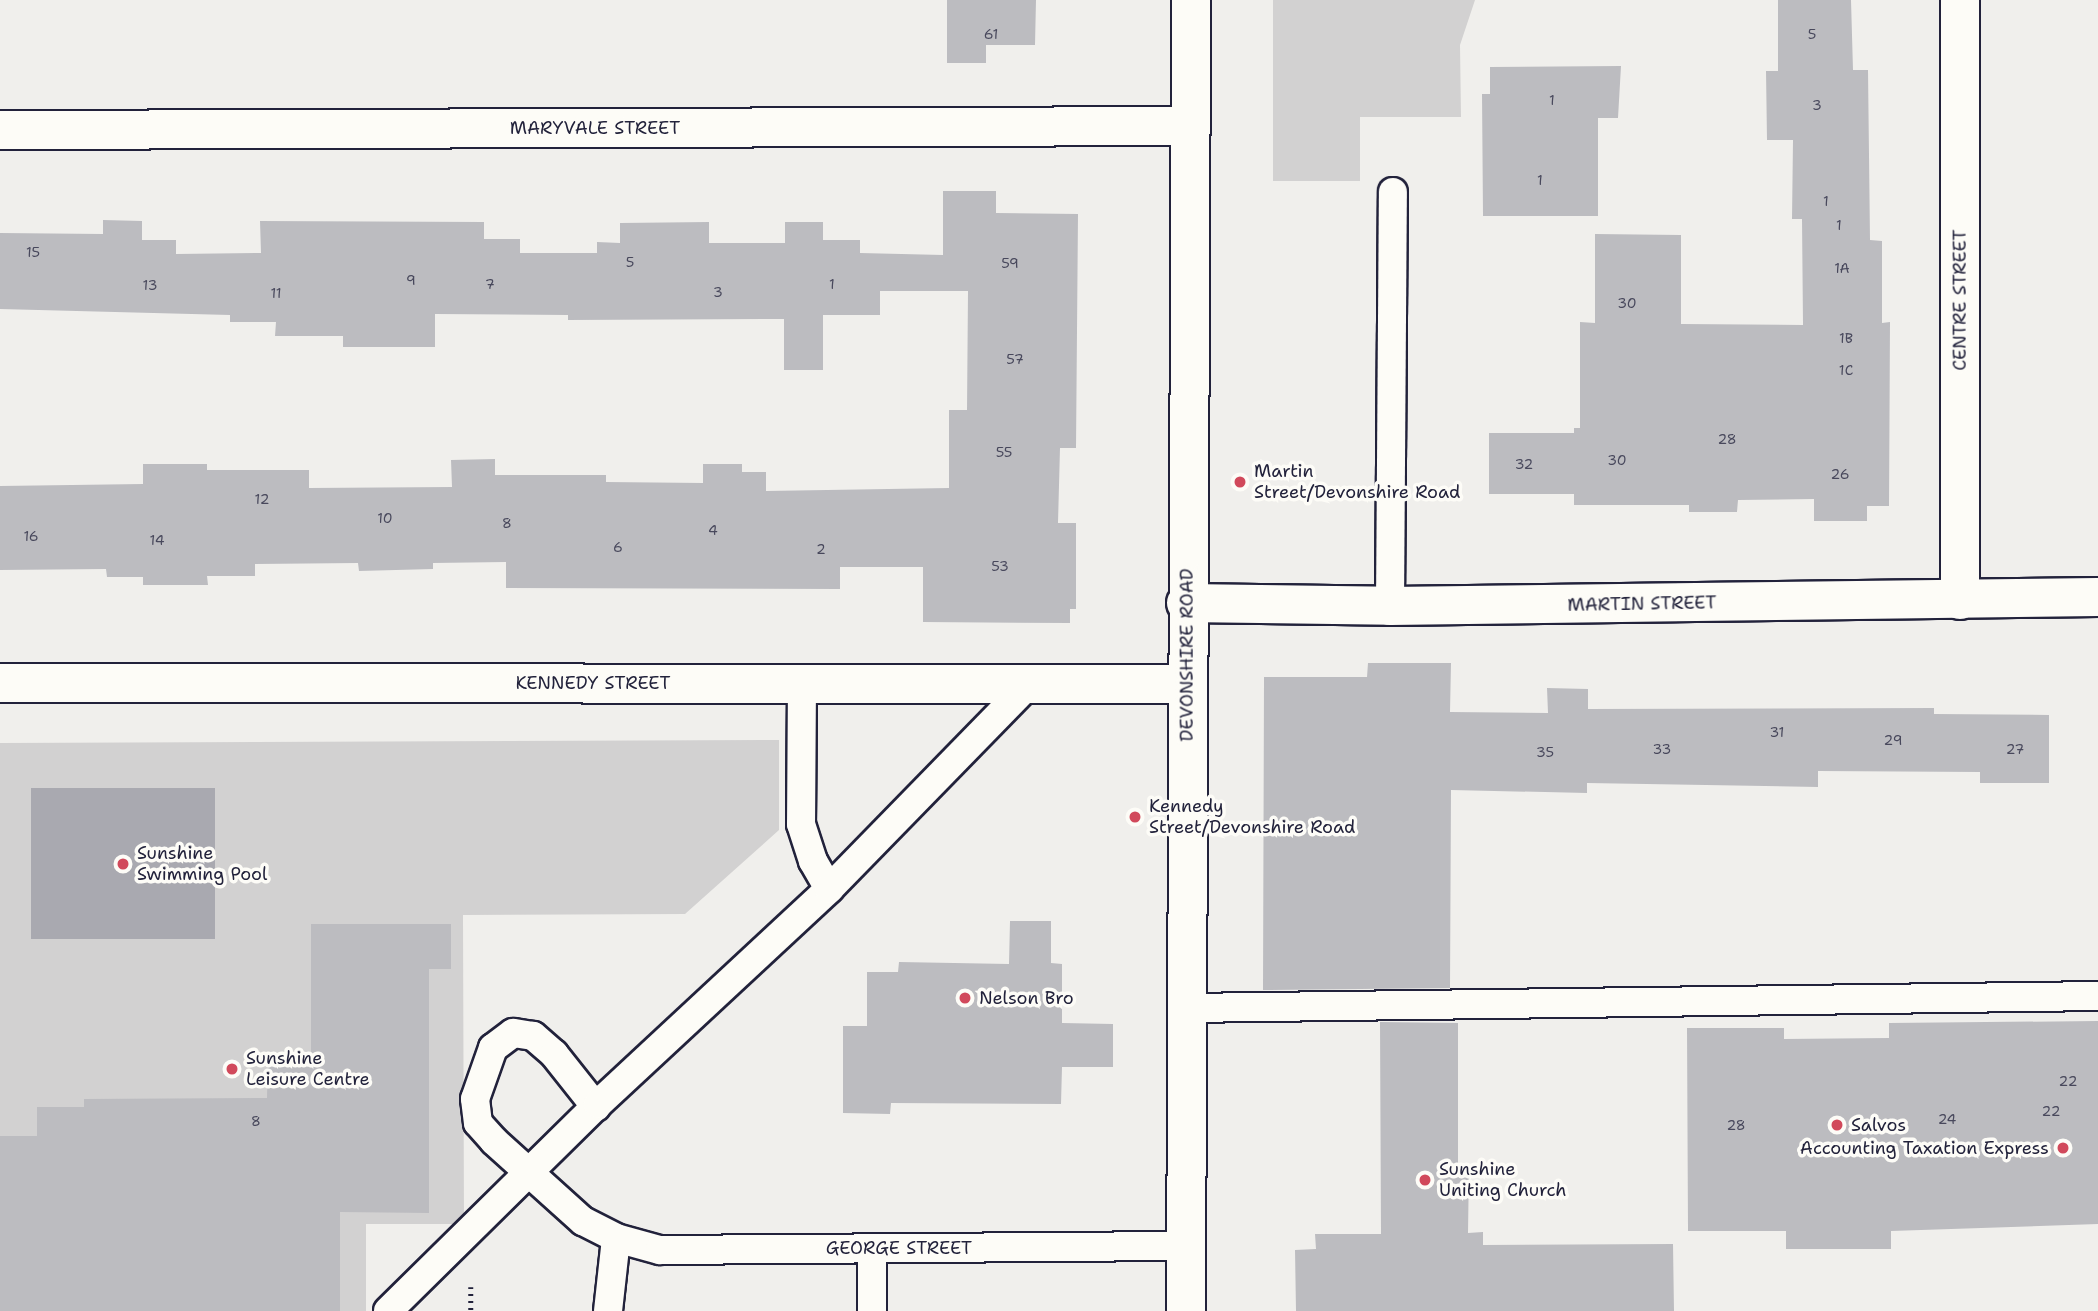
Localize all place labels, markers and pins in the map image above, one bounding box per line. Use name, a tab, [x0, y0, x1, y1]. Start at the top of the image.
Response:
place label: Martin Street/Devonshire Road	[1254, 461, 1460, 504]
marker: Martin Street/Devonshire Road	[1232, 474, 1248, 490]
place label: Kennedy Street/Devonshire Road	[1149, 796, 1355, 838]
marker: Kennedy Street/Devonshire Road	[1127, 809, 1143, 825]
place label: Sunshine Swimming Pool	[137, 843, 267, 886]
marker: Sunshine Swimming Pool	[115, 856, 131, 872]
place label: Nelson Bro	[979, 987, 1074, 1009]
marker: Nelson Bro	[957, 990, 973, 1006]
place label: Sunshine Leisure Centre	[246, 1048, 370, 1090]
marker: Sunshine Leisure Centre	[224, 1061, 240, 1077]
place label: Salvos	[1851, 1114, 1906, 1136]
marker: Salvos	[1829, 1117, 1845, 1133]
place label: Accounting Taxation Express	[1800, 1137, 2049, 1159]
marker: Accounting Taxation Express	[2055, 1140, 2071, 1156]
place label: Sunshine Uniting Church	[1439, 1159, 1567, 1202]
marker: Sunshine Uniting Church	[1417, 1172, 1433, 1188]

